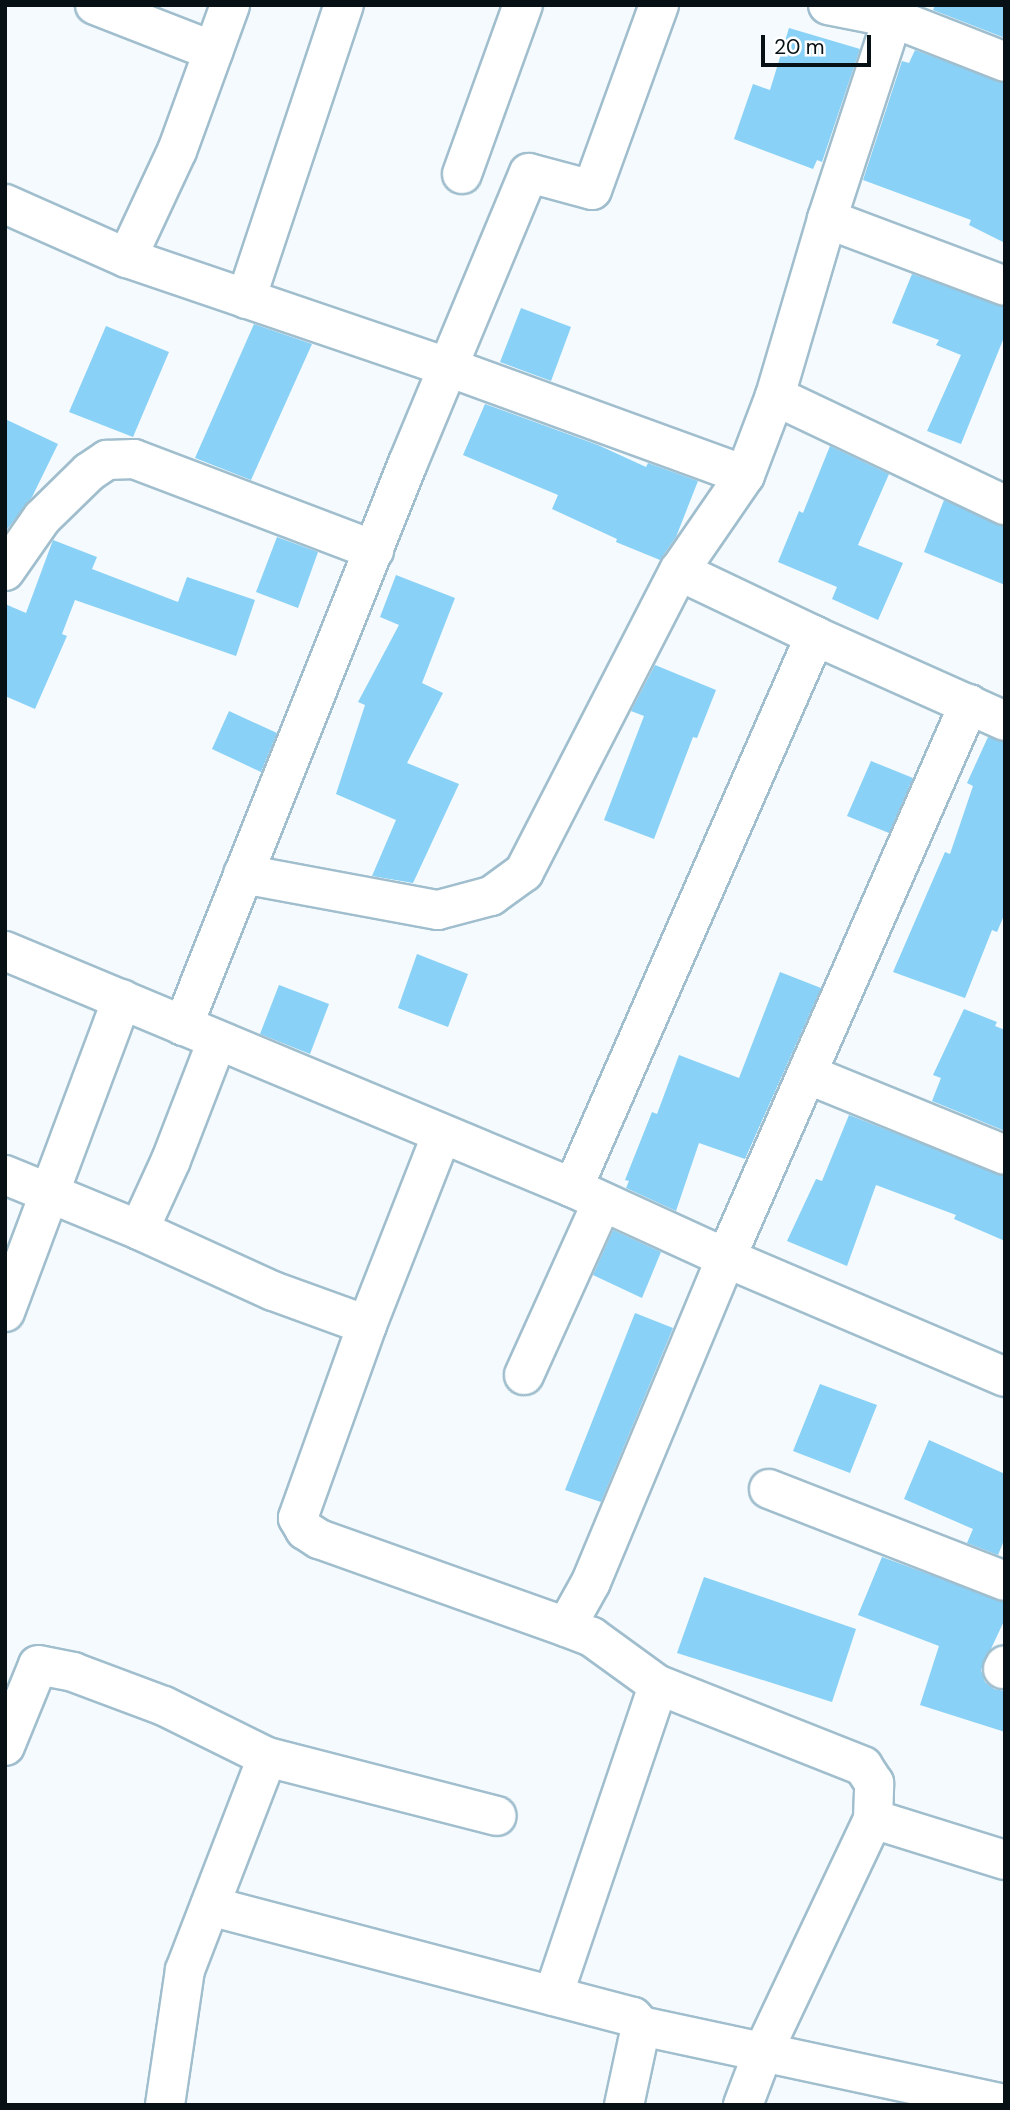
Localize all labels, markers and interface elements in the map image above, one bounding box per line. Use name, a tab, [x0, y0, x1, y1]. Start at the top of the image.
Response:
scale bar	[765, 21, 875, 65]
text: 20 m	[774, 33, 825, 61]

